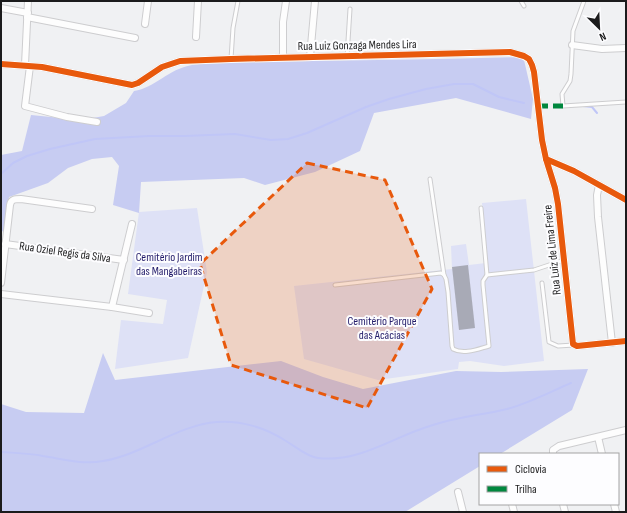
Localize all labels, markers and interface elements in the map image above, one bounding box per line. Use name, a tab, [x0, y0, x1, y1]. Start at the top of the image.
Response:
north arrow	[579, 8, 619, 48]
text: N	[597, 30, 608, 44]
street label: Rua Luiz Gonzaga Mendes Lira	[297, 37, 417, 54]
street label: Rua Luiz de Lima Freire	[540, 204, 565, 296]
street label: Rua Oziel Regis da Silva	[18, 239, 112, 266]
park label: Cemitério Jardim das Mangabeiras	[136, 250, 203, 279]
park label: Cemitério Parque das Acácias	[347, 314, 417, 343]
legend	[479, 453, 619, 505]
text: Ciclovia	[515, 462, 547, 477]
text: Trilha	[515, 482, 537, 497]

